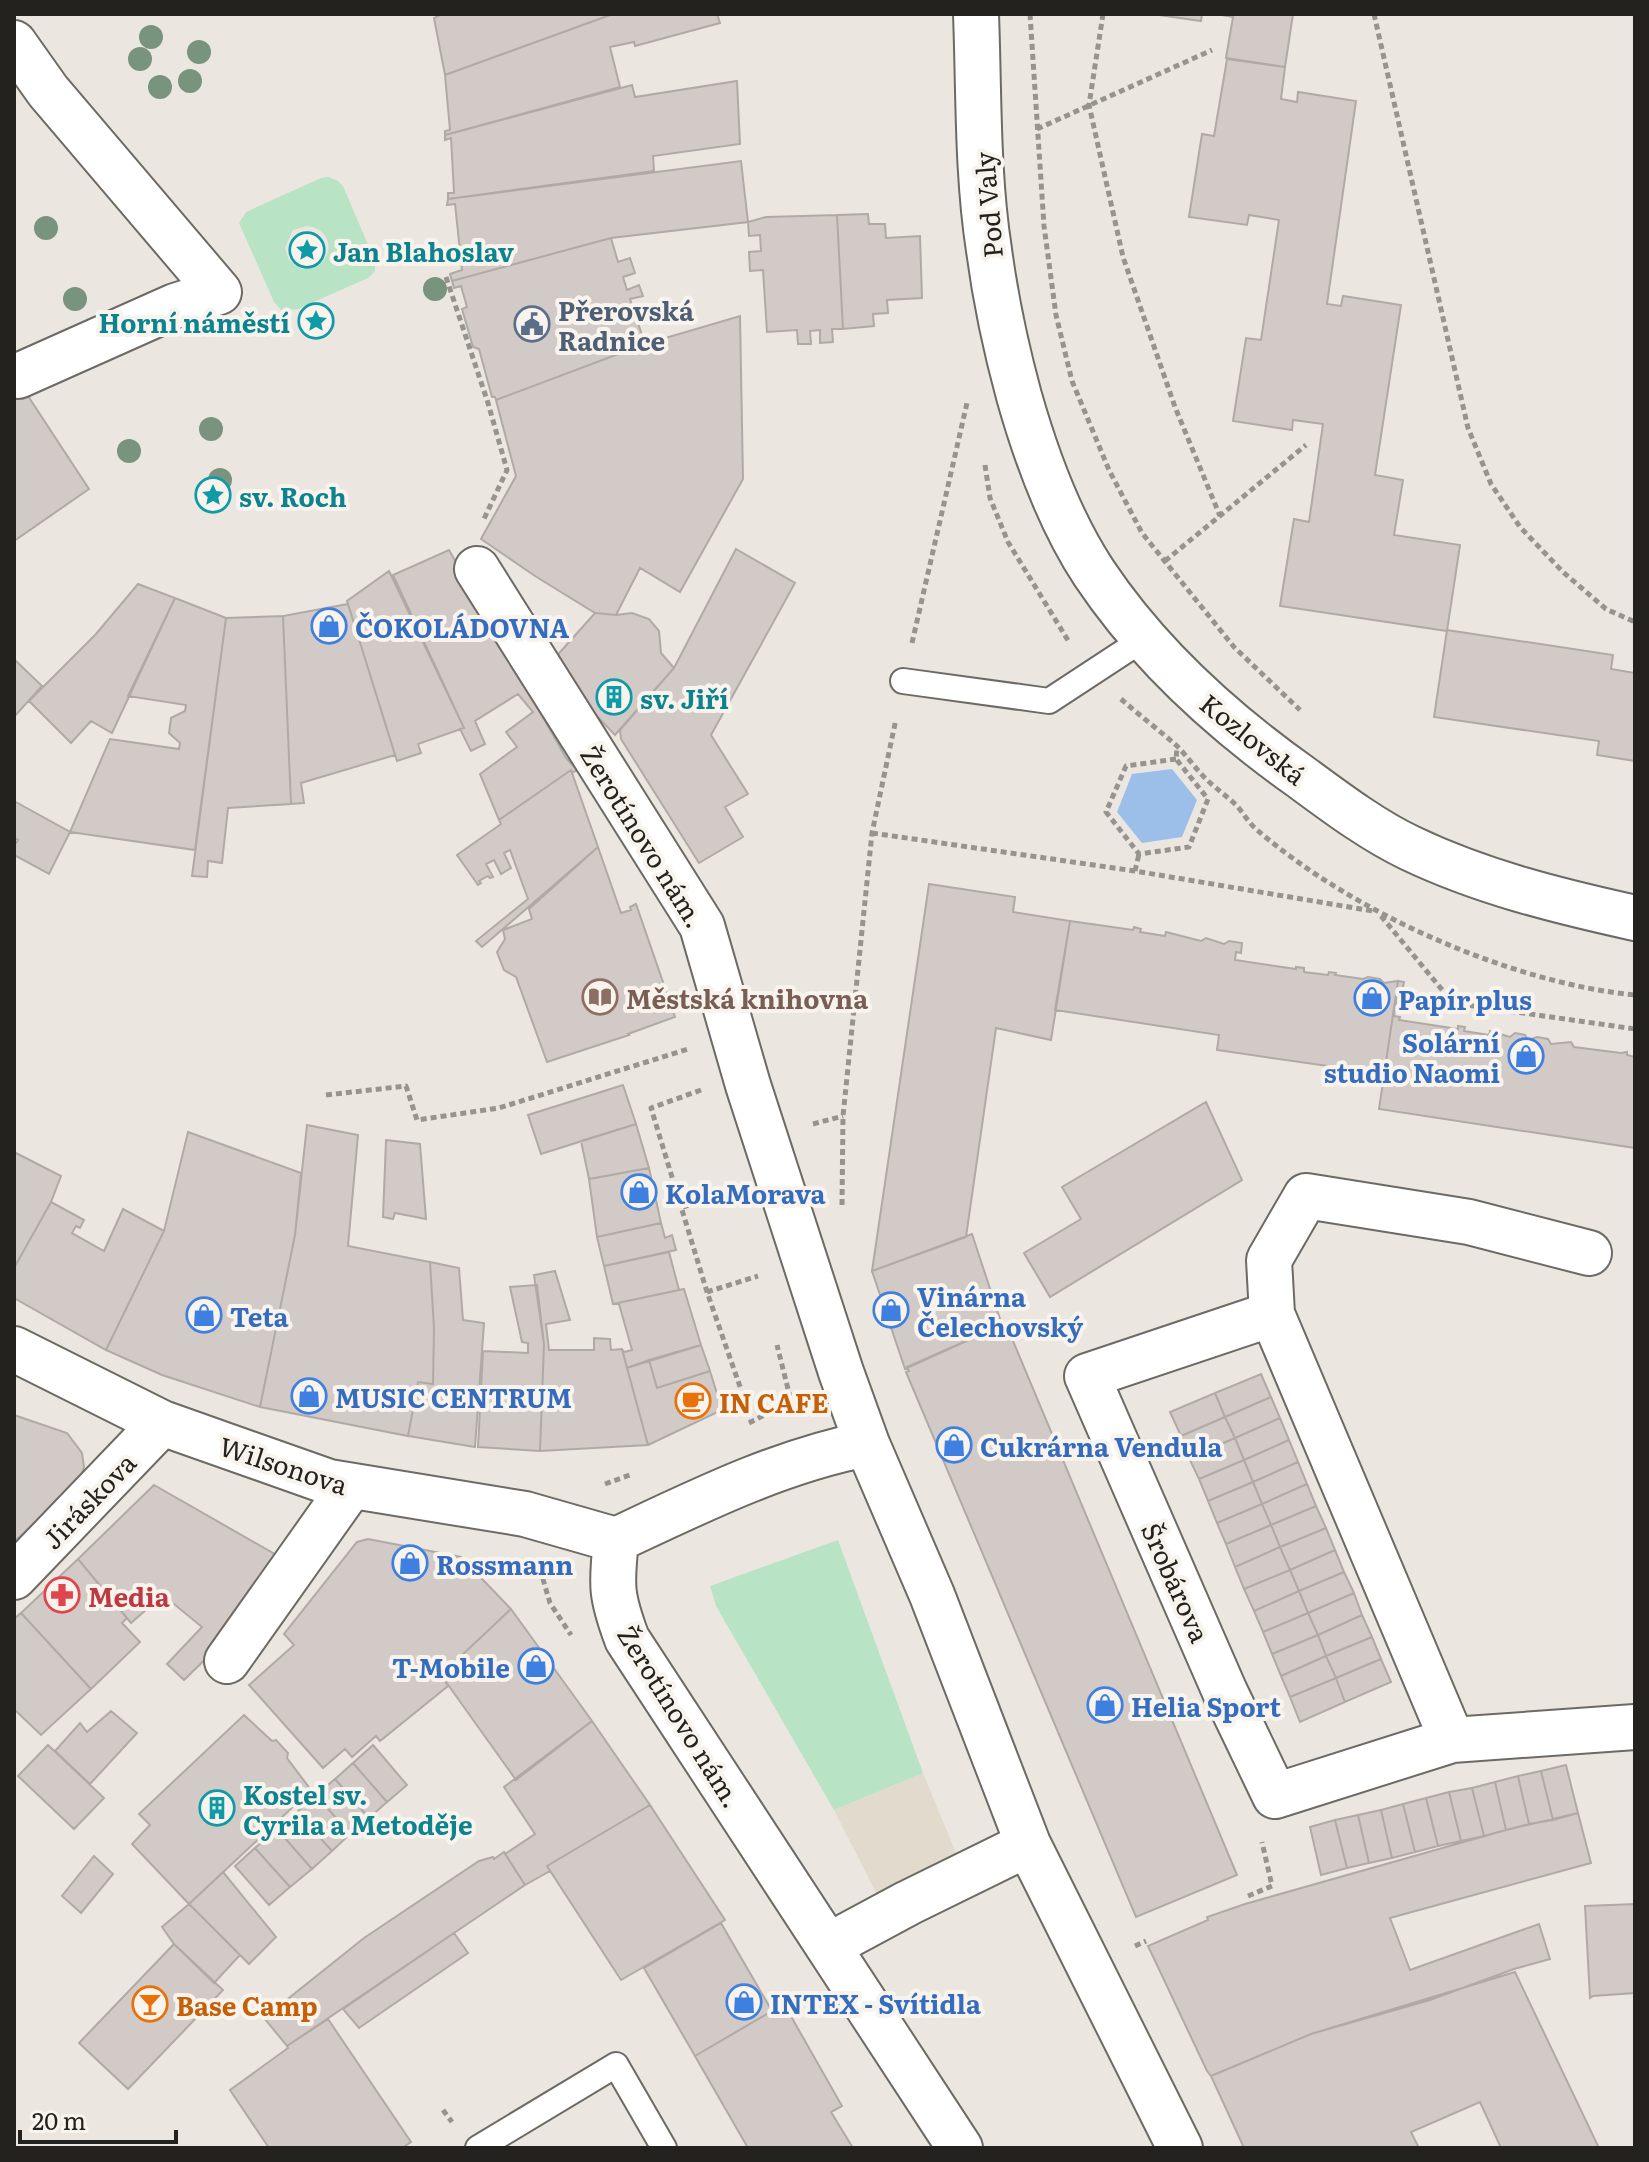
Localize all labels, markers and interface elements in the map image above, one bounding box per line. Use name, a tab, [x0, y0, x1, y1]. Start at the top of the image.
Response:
street label: Pod Valy	[963, 150, 1011, 260]
place icon: Jan Blahoslav	[288, 231, 326, 269]
place label: Jan Blahoslav	[333, 231, 514, 270]
place label: Přerovská Radnice	[558, 290, 694, 359]
place label: Horní náměstí	[99, 302, 290, 341]
place icon: Horní náměstí	[297, 302, 335, 340]
public building icon: Přerovská Radnice	[513, 305, 551, 343]
place icon: sv. Roch	[194, 476, 232, 514]
place label: sv. Roch	[239, 476, 347, 515]
shop icon: ČOKOLÁDOVNA	[310, 607, 348, 645]
place label: ČOKOLÁDOVNA	[355, 607, 569, 646]
building icon: sv. Jiří	[595, 678, 633, 716]
place label: sv. Jiří	[640, 678, 729, 717]
street label: Kozlovská	[1193, 683, 1315, 793]
street label: Žerotínovo nám.	[572, 737, 716, 935]
library icon: Městská knihovna	[581, 978, 619, 1016]
place label: Městská knihovna	[626, 978, 868, 1017]
shop icon: Papír plus	[1353, 979, 1391, 1017]
place label: Papír plus	[1398, 979, 1532, 1018]
place label: Solární studio Naomi	[1324, 1022, 1500, 1091]
shop icon: Solární studio Naomi	[1507, 1037, 1545, 1075]
shop icon: KolaMorava	[620, 1173, 658, 1211]
place label: KolaMorava	[665, 1173, 826, 1212]
place label: Vinárna Čelechovský	[917, 1276, 1083, 1345]
shop icon: Vinárna Čelechovský	[872, 1291, 910, 1329]
shop icon: Teta	[185, 1296, 223, 1334]
place label: Teta	[230, 1296, 289, 1335]
shop icon: MUSIC CENTRUM	[290, 1377, 328, 1415]
place label: MUSIC CENTRUM	[335, 1377, 572, 1416]
cafe icon: IN CAFE	[674, 1382, 712, 1420]
place label: IN CAFE	[719, 1382, 829, 1421]
street label: Wilsonova	[215, 1425, 353, 1503]
shop icon: Cukrárna Vendula	[935, 1426, 973, 1464]
place label: Cukrárna Vendula	[980, 1426, 1223, 1465]
street label: Jiráskova	[32, 1443, 144, 1557]
street label: Šrobárova	[1133, 1516, 1221, 1648]
shop icon: Rossmann	[391, 1544, 429, 1582]
place label: Rossmann	[436, 1544, 573, 1583]
pharmacy icon: Media	[43, 1576, 81, 1614]
place label: Media	[88, 1576, 170, 1615]
street label: Žerotínovo nám.	[609, 1617, 753, 1815]
place label: T-Mobile	[392, 1647, 510, 1686]
shop icon: T-Mobile	[517, 1647, 555, 1685]
shop icon: Helia Sport	[1086, 1686, 1124, 1724]
place label: Helia Sport	[1131, 1686, 1281, 1725]
place label: Kostel sv. Cyrila a Metoděje	[243, 1774, 473, 1843]
building icon: Kostel sv. Cyrila a Metoděje	[198, 1789, 236, 1827]
shop icon: INTEX - Svítidla	[725, 1983, 763, 2021]
place label: INTEX - Svítidla	[770, 1983, 981, 2022]
bar icon: Base Camp	[131, 1985, 169, 2023]
place label: Base Camp	[176, 1985, 318, 2024]
scale bar	[20, 2094, 176, 2144]
text: 20 m	[32, 2102, 86, 2137]

